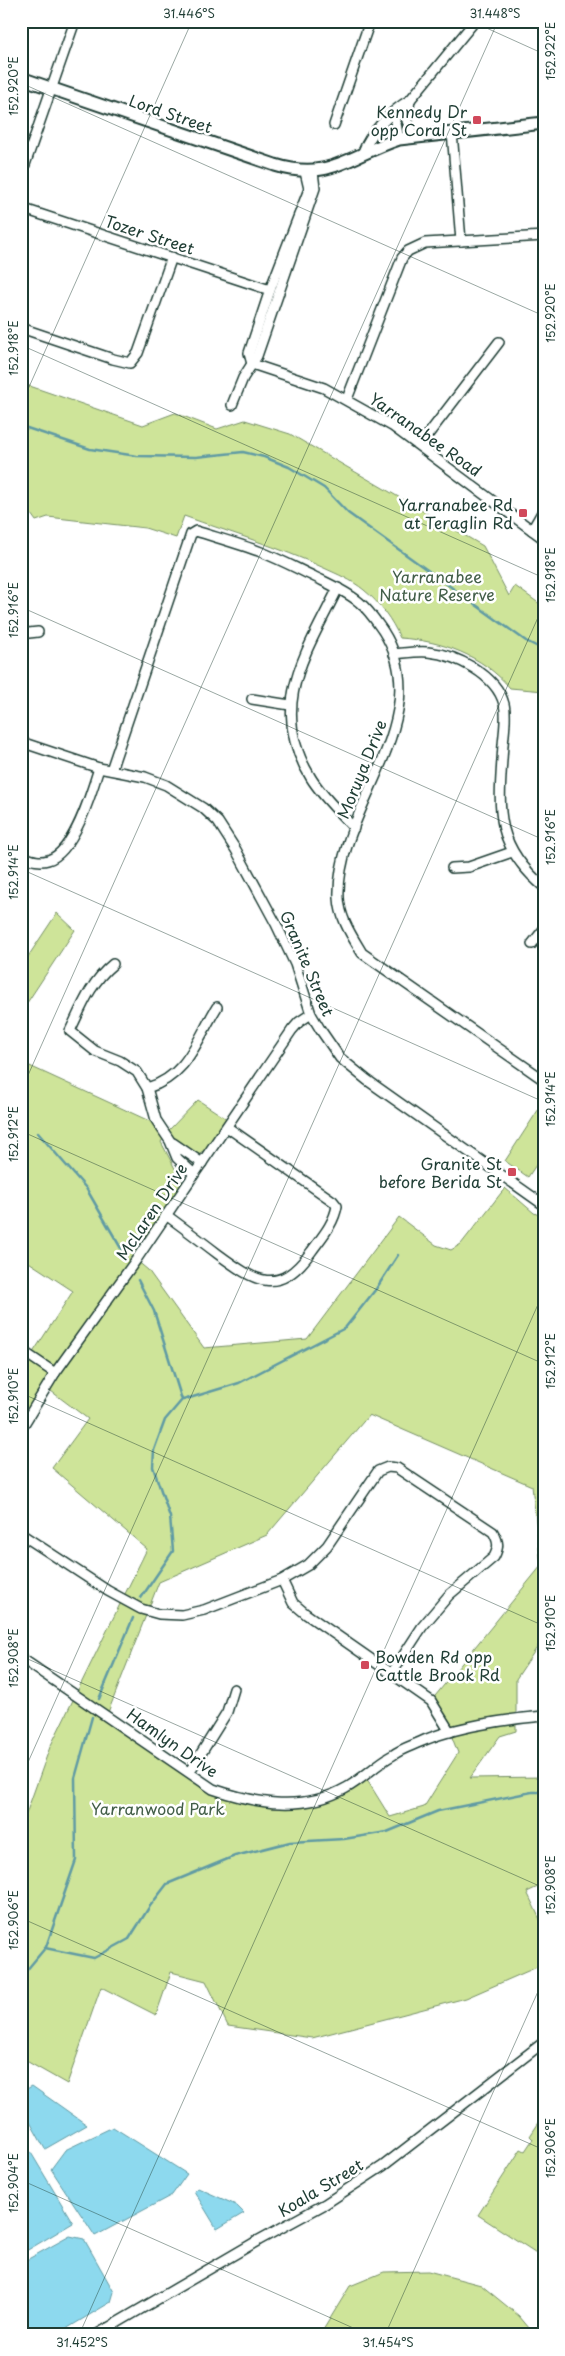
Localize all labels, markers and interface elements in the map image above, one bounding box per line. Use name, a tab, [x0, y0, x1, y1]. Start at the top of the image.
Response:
text: 31.446°S	[163, 4, 215, 22]
text: 31.448°S	[469, 4, 521, 22]
text: 152.922°E	[541, 22, 559, 80]
text: 152.920°E	[4, 56, 22, 116]
street label: Lord Street	[126, 88, 216, 139]
place label: Kennedy Dr opp Coral St	[371, 99, 468, 141]
marker: Kennedy Dr opp Coral St	[471, 114, 483, 126]
street label: Tozer Street	[102, 208, 198, 260]
text: 152.920°E	[541, 283, 559, 343]
text: 152.918°E	[4, 320, 22, 376]
street label: Yarranabee Road	[365, 386, 487, 482]
place label: Yarranabee Rd at Teraglin Rd	[398, 492, 513, 534]
marker: Yarranabee Rd at Teraglin Rd	[517, 507, 529, 519]
text: 152.918°E	[541, 547, 559, 603]
park label: Yarranabee Nature Reserve	[379, 564, 495, 606]
text: 152.916°E	[4, 582, 22, 638]
street label: Moruya Drive	[330, 716, 392, 822]
text: 152.916°E	[541, 809, 559, 865]
text: 152.914°E	[4, 844, 22, 900]
street label: Granite Street	[275, 906, 341, 1020]
text: 152.914°E	[541, 1071, 559, 1127]
text: 152.912°E	[4, 1106, 22, 1162]
place label: Granite St before Berida St	[379, 1151, 502, 1193]
street label: McLaren Drive	[109, 1157, 193, 1265]
marker: Granite St before Berida St	[506, 1166, 518, 1178]
text: 152.912°E	[541, 1333, 559, 1389]
text: 152.910°E	[4, 1368, 22, 1424]
text: 152.910°E	[541, 1595, 559, 1651]
text: 152.908°E	[4, 1628, 22, 1688]
place label: Bowden Rd opp Cattle Brook Rd	[375, 1644, 500, 1686]
marker: Bowden Rd opp Cattle Brook Rd	[359, 1659, 371, 1671]
street label: Hamlyn Drive	[122, 1702, 224, 1782]
park label: Yarranwood Park	[91, 1796, 225, 1820]
text: 152.908°E	[541, 1855, 559, 1915]
text: 152.906°E	[4, 1890, 22, 1950]
text: 152.906°E	[541, 2118, 559, 2178]
street label: Koala Street	[273, 2152, 368, 2222]
text: 152.904°E	[4, 2153, 22, 2213]
text: 31.452°S	[56, 2333, 108, 2351]
text: 31.454°S	[362, 2333, 414, 2351]

